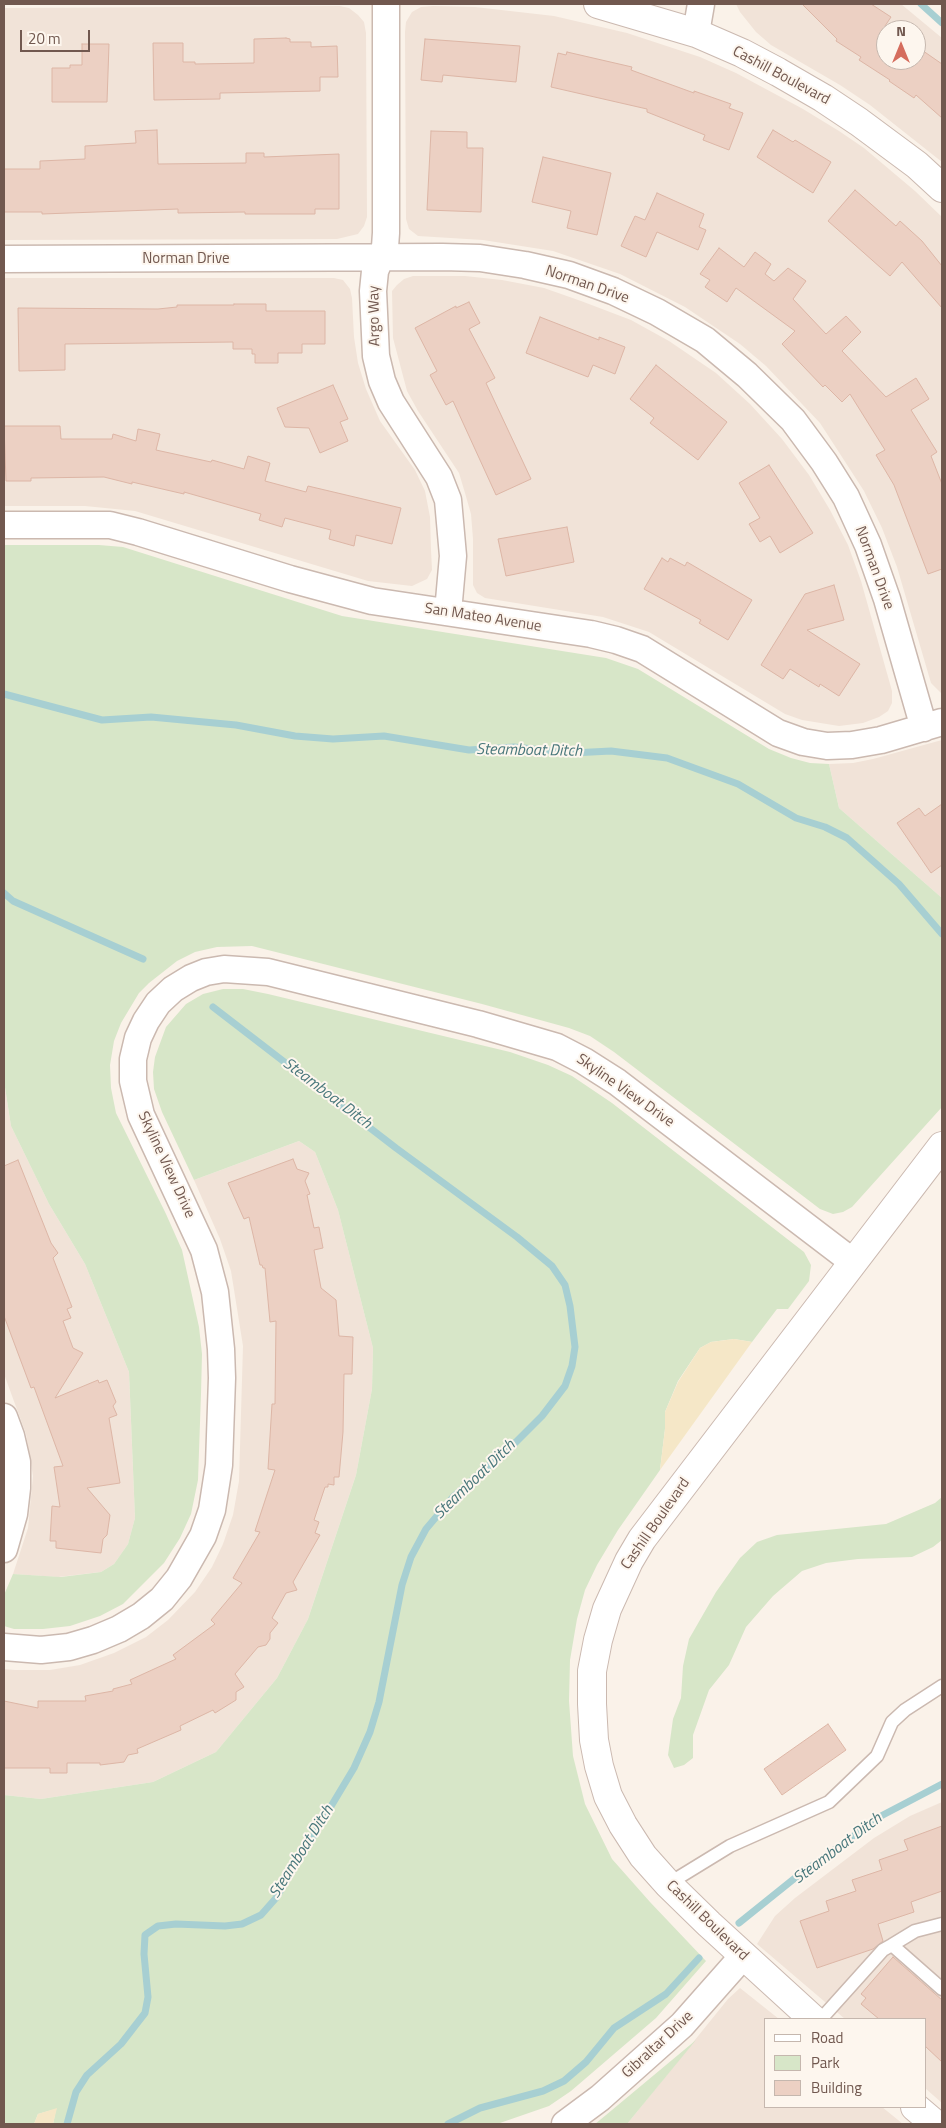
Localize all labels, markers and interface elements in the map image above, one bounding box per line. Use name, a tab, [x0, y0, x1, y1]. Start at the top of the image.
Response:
scale bar	[22, 20, 92, 52]
north arrow	[876, 20, 926, 70]
text: N	[896, 20, 906, 41]
text: 20 m	[28, 27, 61, 50]
street label: Cashill Boulevard	[729, 43, 833, 109]
street label: Norman Drive	[142, 250, 230, 268]
street label: Norman Drive	[543, 262, 631, 308]
street label: Argo Way	[365, 285, 385, 347]
street label: Norman Drive	[851, 524, 897, 612]
street label: San Mateo Avenue	[423, 600, 543, 636]
water label: Steamboat Ditch	[476, 740, 582, 762]
street label: Skyline View Drive	[573, 1051, 677, 1131]
water label: Steamboat Ditch	[279, 1054, 375, 1134]
street label: Skyline View Drive	[133, 1109, 199, 1221]
water label: Steamboat Ditch	[430, 1436, 520, 1524]
street label: Cashill Boulevard	[618, 1475, 694, 1573]
water label: Steamboat Ditch	[266, 1802, 338, 1902]
water label: Steamboat Ditch	[790, 1809, 886, 1889]
street label: Cashill Boulevard	[662, 1877, 752, 1965]
street label: Gibraltar Drive	[619, 2008, 697, 2082]
legend	[764, 2018, 926, 2108]
text: Road	[811, 2026, 843, 2049]
text: Park	[811, 2051, 840, 2074]
text: Building	[811, 2076, 862, 2099]

